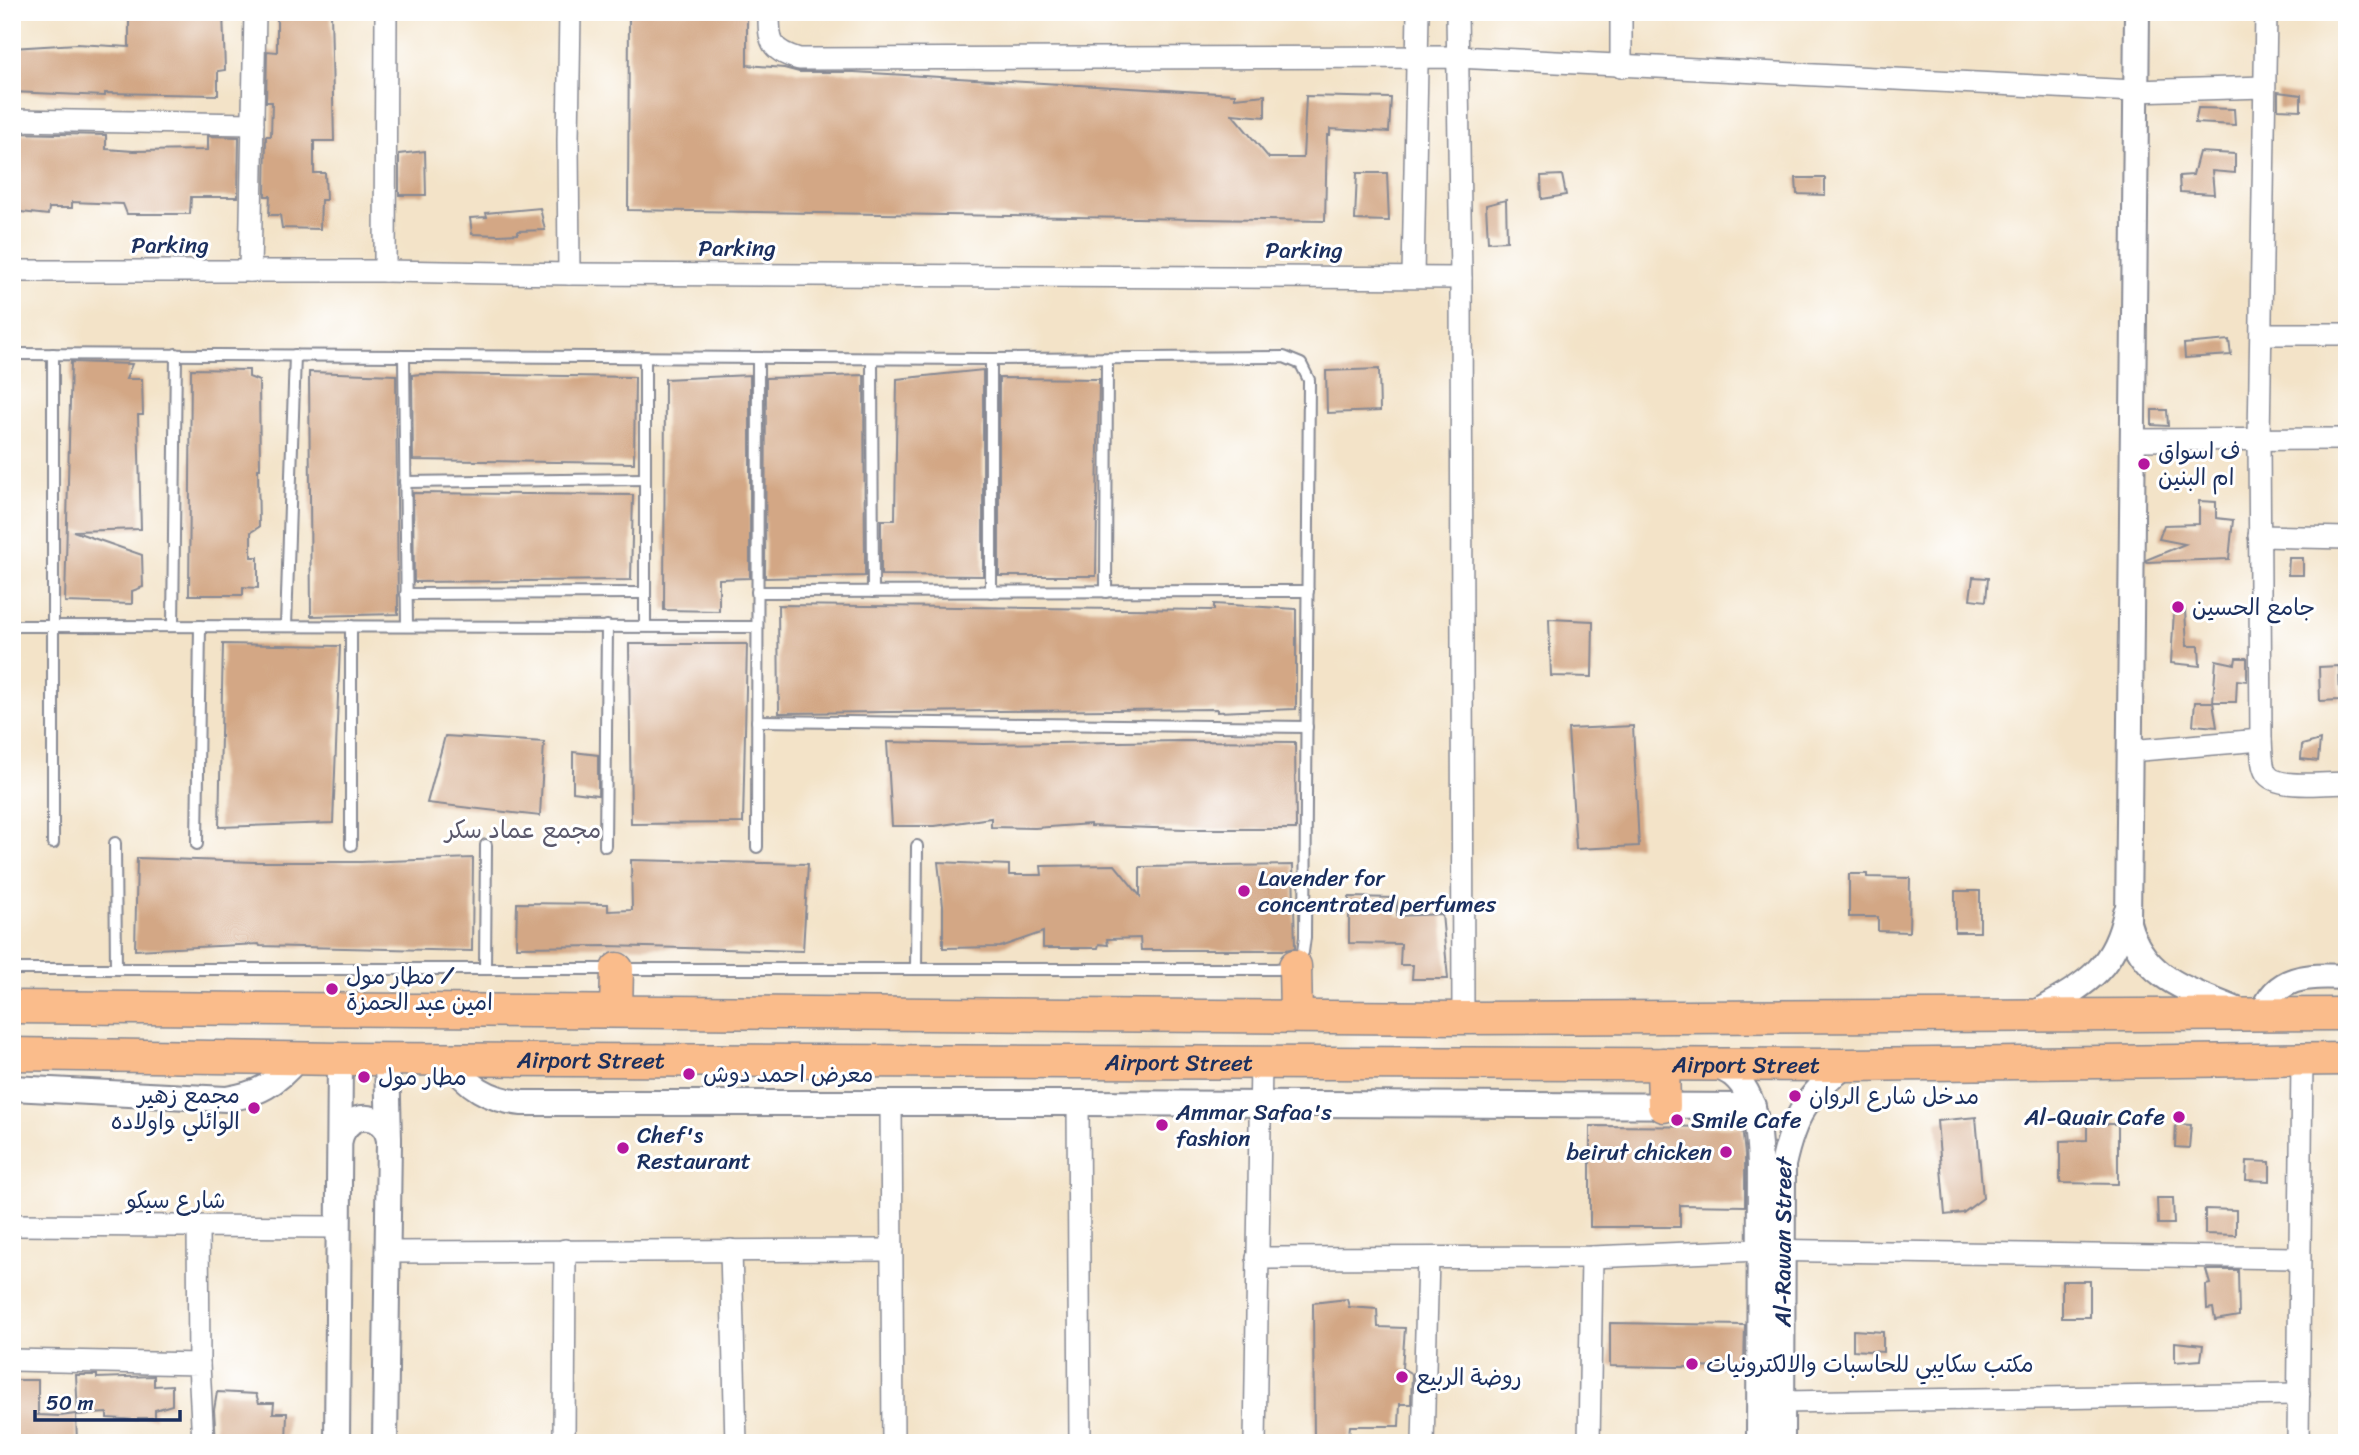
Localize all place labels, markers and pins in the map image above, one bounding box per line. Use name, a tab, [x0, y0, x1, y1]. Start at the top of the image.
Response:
place label: ف اسواق ام البنين	[2158, 431, 2241, 498]
marker: ف اسواق ام البنين	[2136, 456, 2152, 472]
place label: جامع الحسين	[2192, 587, 2315, 628]
marker: جامع الحسين	[2170, 599, 2186, 615]
place label: Lavender for concentrated perfumes	[1258, 858, 1496, 925]
marker: Lavender for concentrated perfumes	[1236, 883, 1252, 899]
place label: مطار مول / امين عبد الحمزة	[346, 956, 493, 1023]
marker: مطار مول / امين عبد الحمزة	[324, 981, 340, 997]
place label: معرض احمد دوش	[703, 1054, 873, 1095]
place label: مطار مول	[378, 1057, 467, 1098]
marker: معرض احمد دوش	[681, 1066, 697, 1082]
marker: مطار مول	[356, 1069, 372, 1085]
place label: مجمع زهير الوائلي واولاده	[111, 1075, 240, 1142]
place label: مدخل شارع الروان	[1809, 1076, 1979, 1117]
marker: مدخل شارع الروان	[1787, 1088, 1803, 1104]
place label: Ammar Safaa's fashion	[1175, 1092, 1332, 1159]
place label: Al-Quair Cafe	[2023, 1097, 2165, 1138]
marker: مجمع زهير الوائلي واولاده	[246, 1100, 262, 1116]
place label: Smile Cafe	[1691, 1100, 1802, 1141]
marker: Al-Quair Cafe	[2171, 1109, 2187, 1125]
marker: Smile Cafe	[1669, 1112, 1685, 1128]
place label: Chef's Restaurant	[637, 1115, 751, 1182]
marker: Ammar Safaa's fashion	[1154, 1117, 1170, 1133]
place label: beirut chicken	[1566, 1132, 1712, 1173]
marker: Chef's Restaurant	[615, 1140, 631, 1156]
marker: beirut chicken	[1718, 1144, 1734, 1160]
place label: مكتب سكايبي للحاسبات والالكترونيات	[1706, 1344, 2034, 1385]
marker: مكتب سكايبي للحاسبات والالكترونيات	[1684, 1356, 1700, 1372]
place label: روضة الربيع	[1416, 1357, 1522, 1398]
marker: روضة الربيع	[1394, 1369, 1410, 1385]

